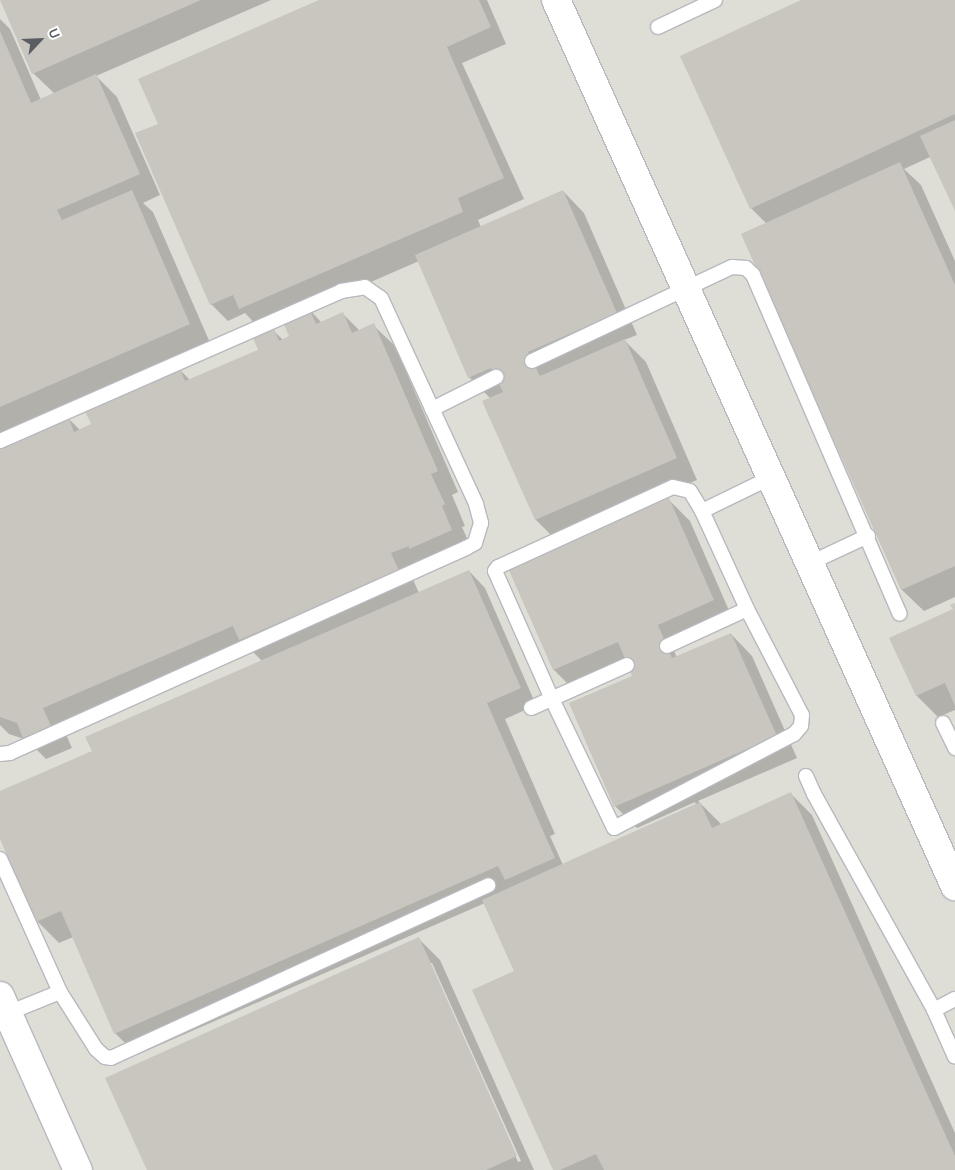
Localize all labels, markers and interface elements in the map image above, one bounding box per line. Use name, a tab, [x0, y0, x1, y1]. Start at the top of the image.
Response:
north arrow	[15, 15, 65, 65]
text: U	[44, 25, 64, 41]

